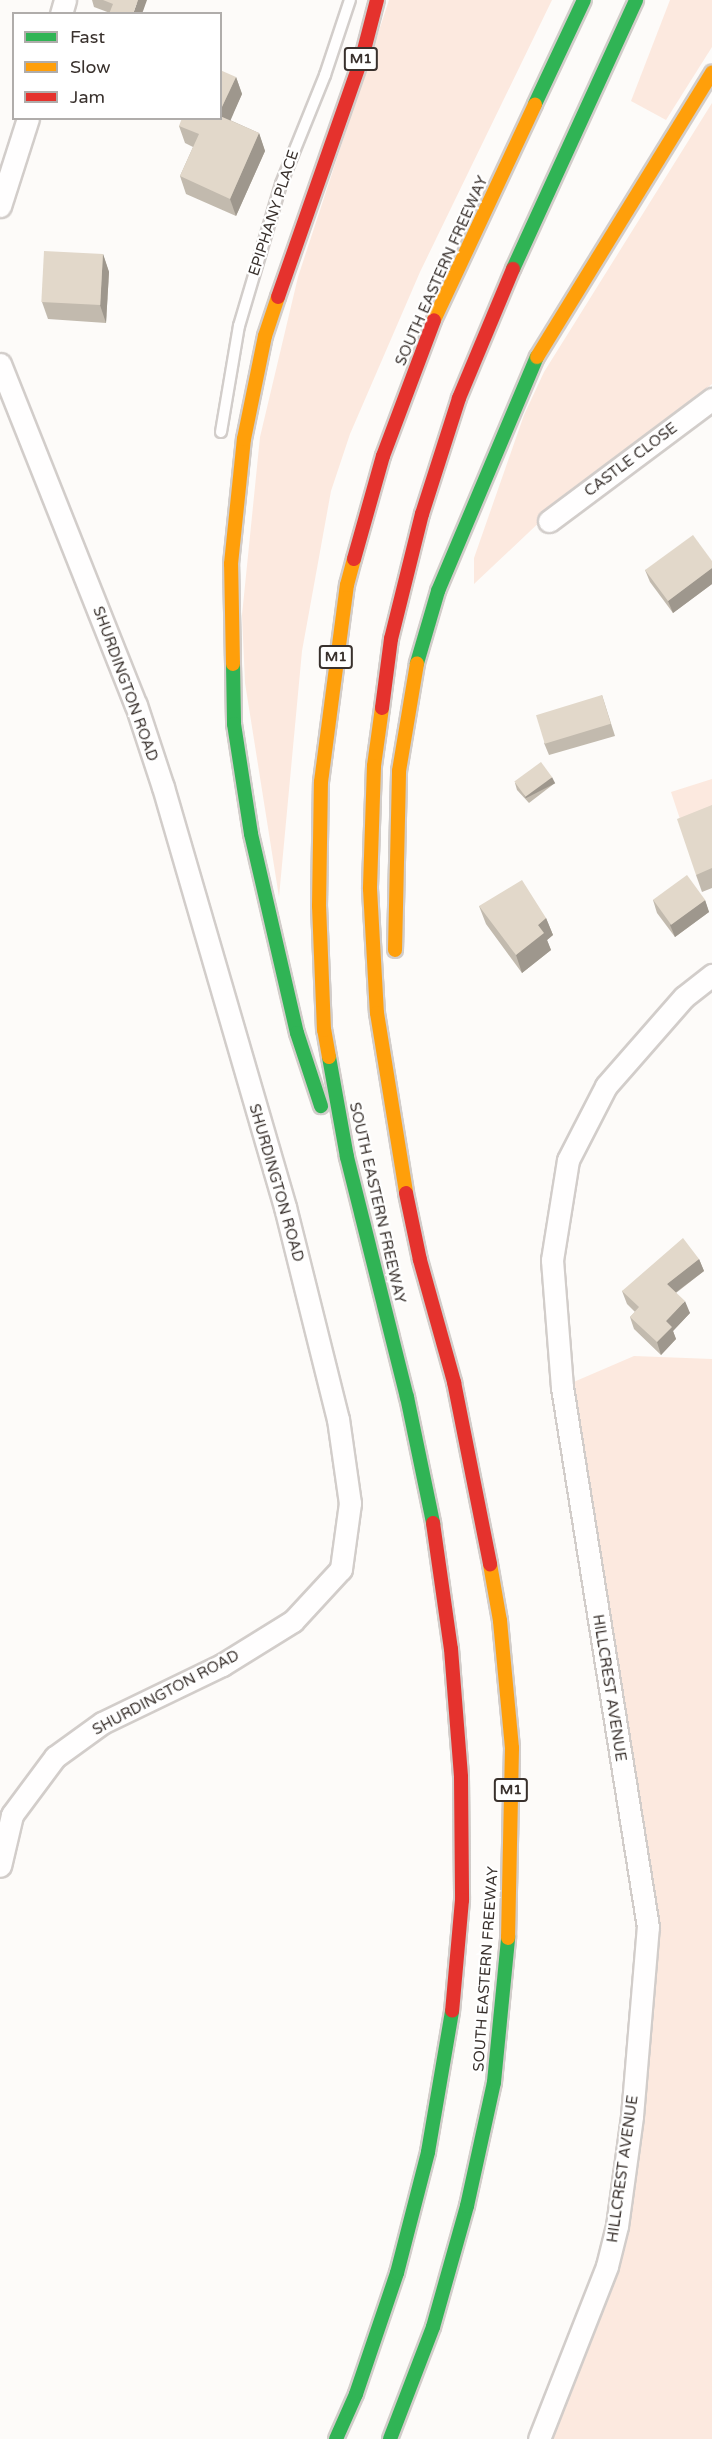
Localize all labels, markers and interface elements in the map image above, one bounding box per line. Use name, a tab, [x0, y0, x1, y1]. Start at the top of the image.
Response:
legend	[12, 12, 222, 120]
text: Fast	[70, 26, 105, 48]
road number: M1	[343, 48, 379, 70]
text: Slow	[70, 56, 111, 78]
text: Jam	[70, 86, 105, 108]
street label: EPIPHANY PLACE	[245, 148, 303, 278]
street label: SOUTH EASTERN FREEWAY	[392, 173, 492, 369]
street label: CASTLE CLOSE	[581, 419, 681, 501]
street label: SHURDINGTON ROAD	[89, 604, 161, 764]
road number: M1	[318, 646, 354, 668]
street label: SOUTH EASTERN FREEWAY	[345, 1101, 409, 1305]
street label: SHURDINGTON ROAD	[245, 1102, 307, 1264]
street label: HILLCREST AVENUE	[588, 1613, 630, 1763]
street label: SHURDINGTON ROAD	[90, 1647, 242, 1739]
road number: M1	[493, 1779, 529, 1801]
street label: SOUTH EASTERN FREEWAY	[470, 1866, 502, 2072]
street label: HILLCREST AVENUE	[604, 2094, 642, 2244]

